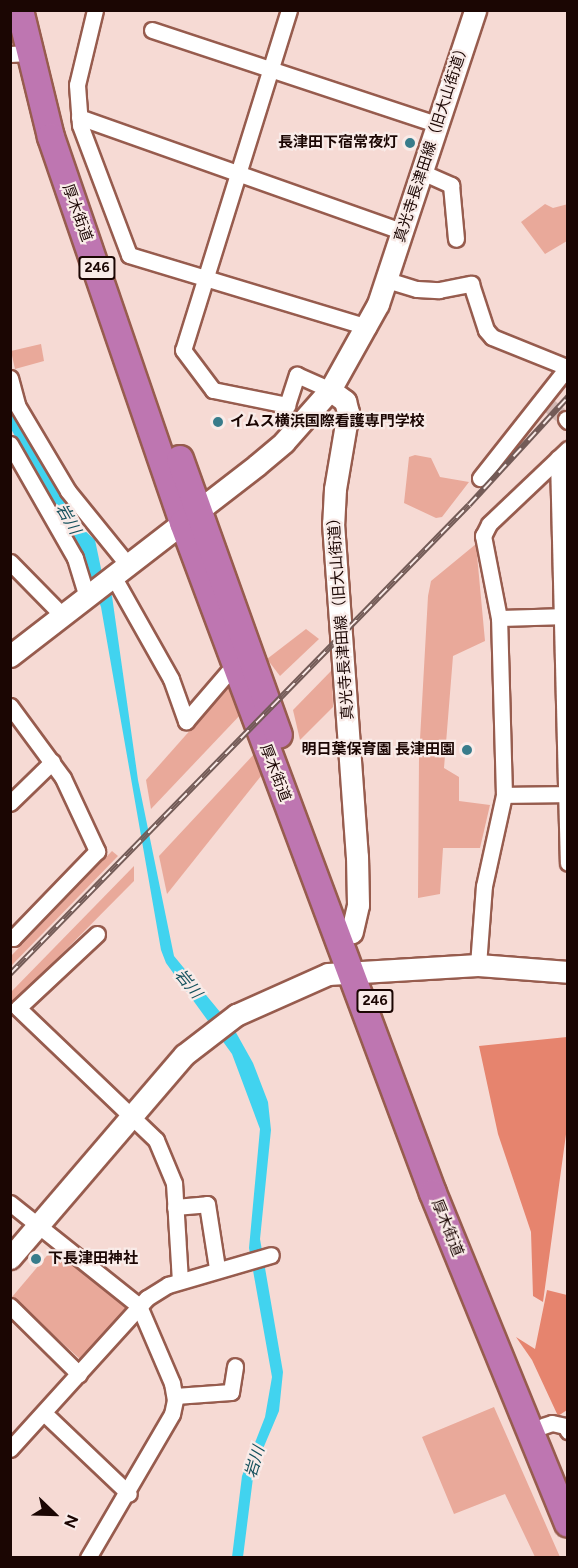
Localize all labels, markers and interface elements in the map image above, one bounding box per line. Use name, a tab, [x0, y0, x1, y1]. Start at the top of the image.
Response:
street label: 真光寺長津田線（旧大山街道）	[391, 39, 473, 245]
place label: 長津田下宿常夜灯	[278, 134, 398, 152]
marker: 長津田下宿常夜灯	[403, 136, 417, 150]
street label: 厚木街道	[58, 182, 96, 244]
road number: 246	[78, 257, 116, 279]
place label: イムス横浜国際看護専門学校	[230, 413, 425, 431]
marker: イムス横浜国際看護専門学校	[211, 415, 225, 429]
water label: 岩川	[52, 500, 84, 538]
street label: 真光寺長津田線（旧大山街道）	[325, 510, 357, 720]
place label: 明日葉保育園 長津田園	[301, 741, 455, 759]
street label: 厚木街道	[256, 742, 294, 804]
marker: 明日葉保育園 長津田園	[460, 743, 474, 757]
water label: 岩川	[170, 966, 206, 1002]
road number: 246	[356, 990, 394, 1012]
street label: 厚木街道	[427, 1197, 467, 1259]
place label: 下長津田神社	[48, 1250, 138, 1268]
marker: 下長津田神社	[29, 1252, 43, 1266]
water label: 岩川	[241, 1444, 269, 1480]
north arrow	[24, 1484, 84, 1544]
text: N	[60, 1512, 82, 1531]

